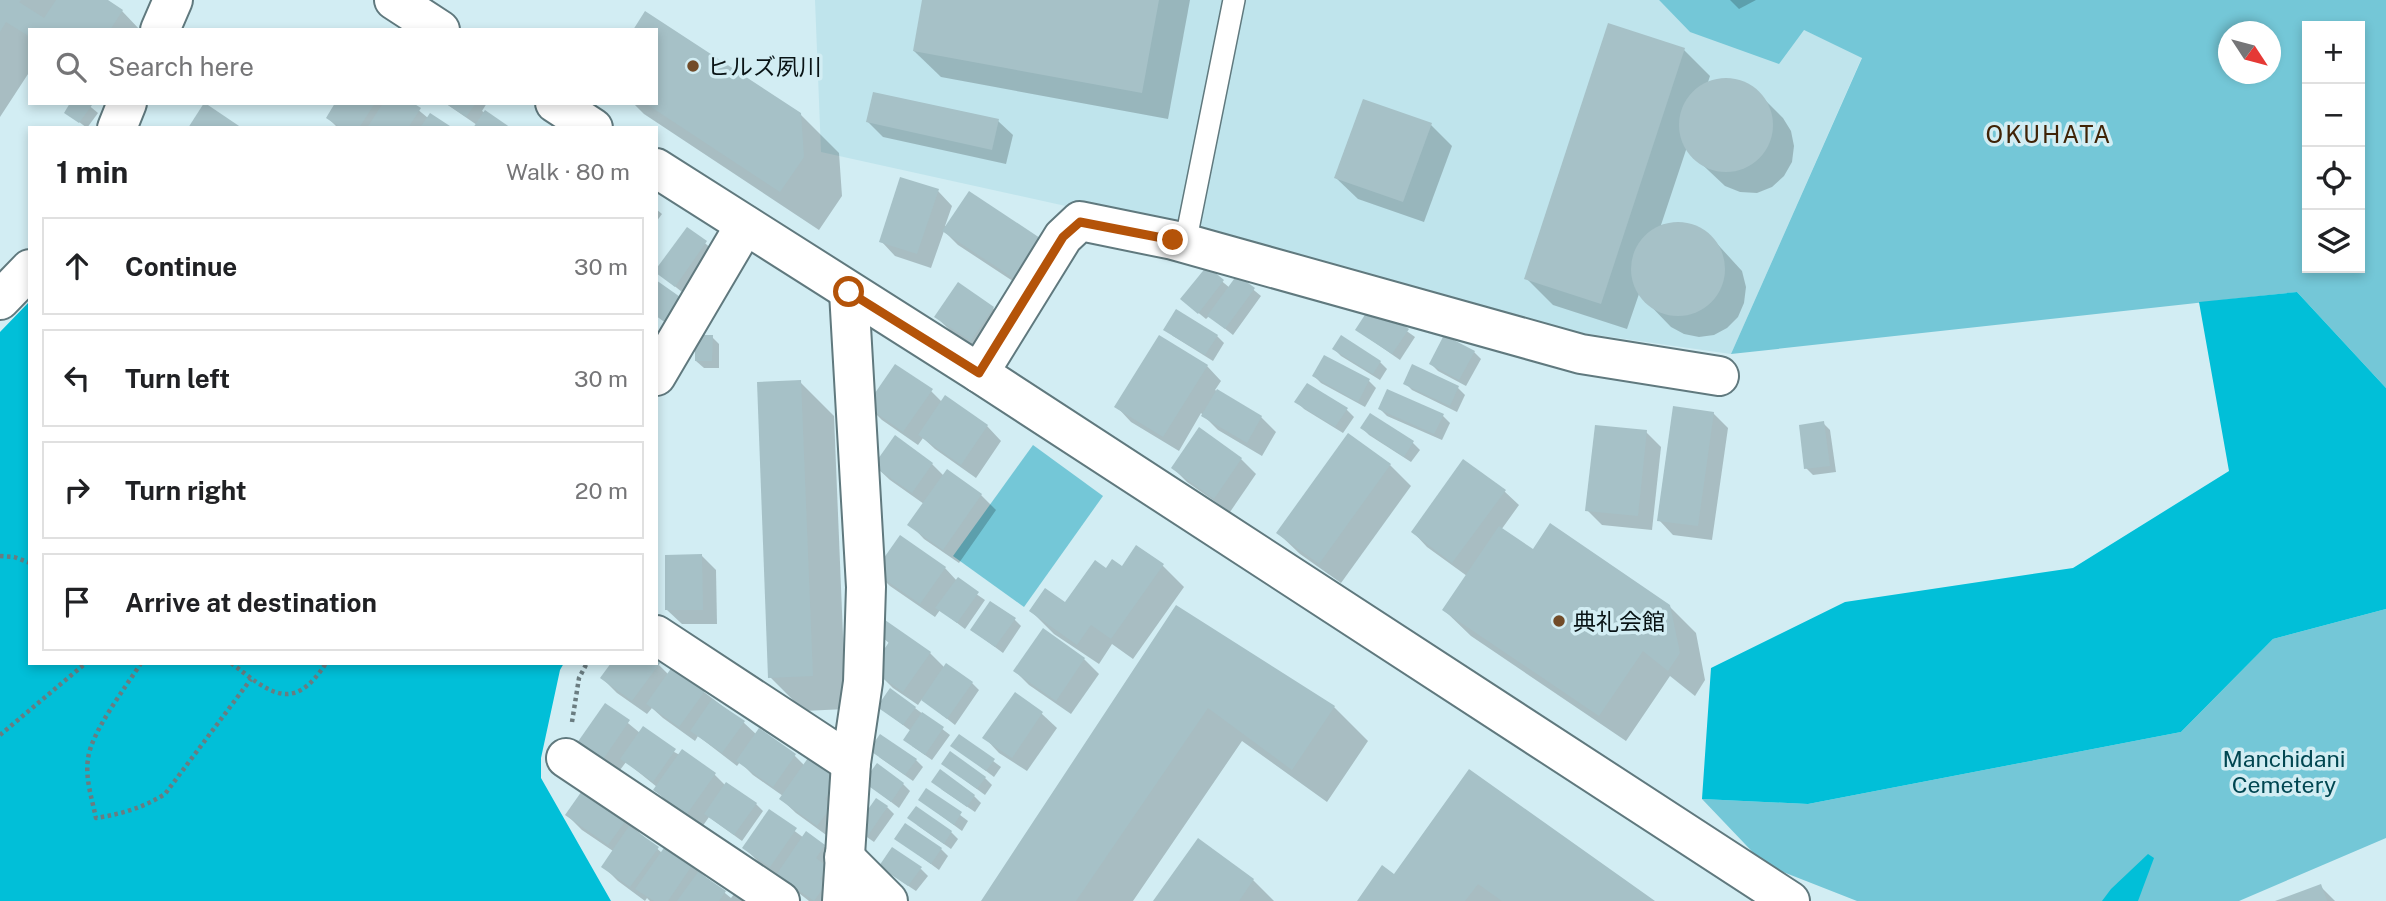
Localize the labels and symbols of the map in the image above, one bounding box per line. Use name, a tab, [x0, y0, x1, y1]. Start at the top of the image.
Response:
north arrow	[2218, 21, 2281, 84]
place label: ヒルズ夙川	[707, 53, 822, 80]
marker: ヒルズ夙川	[685, 58, 701, 74]
district label: OKUHATA	[1986, 120, 2112, 148]
route end	[1157, 224, 1188, 255]
route start	[833, 276, 864, 307]
place label: 典礼会館	[1573, 608, 1665, 635]
marker: 典礼会館	[1551, 613, 1567, 629]
park label: Manchidani Cemetery	[2223, 745, 2345, 798]

